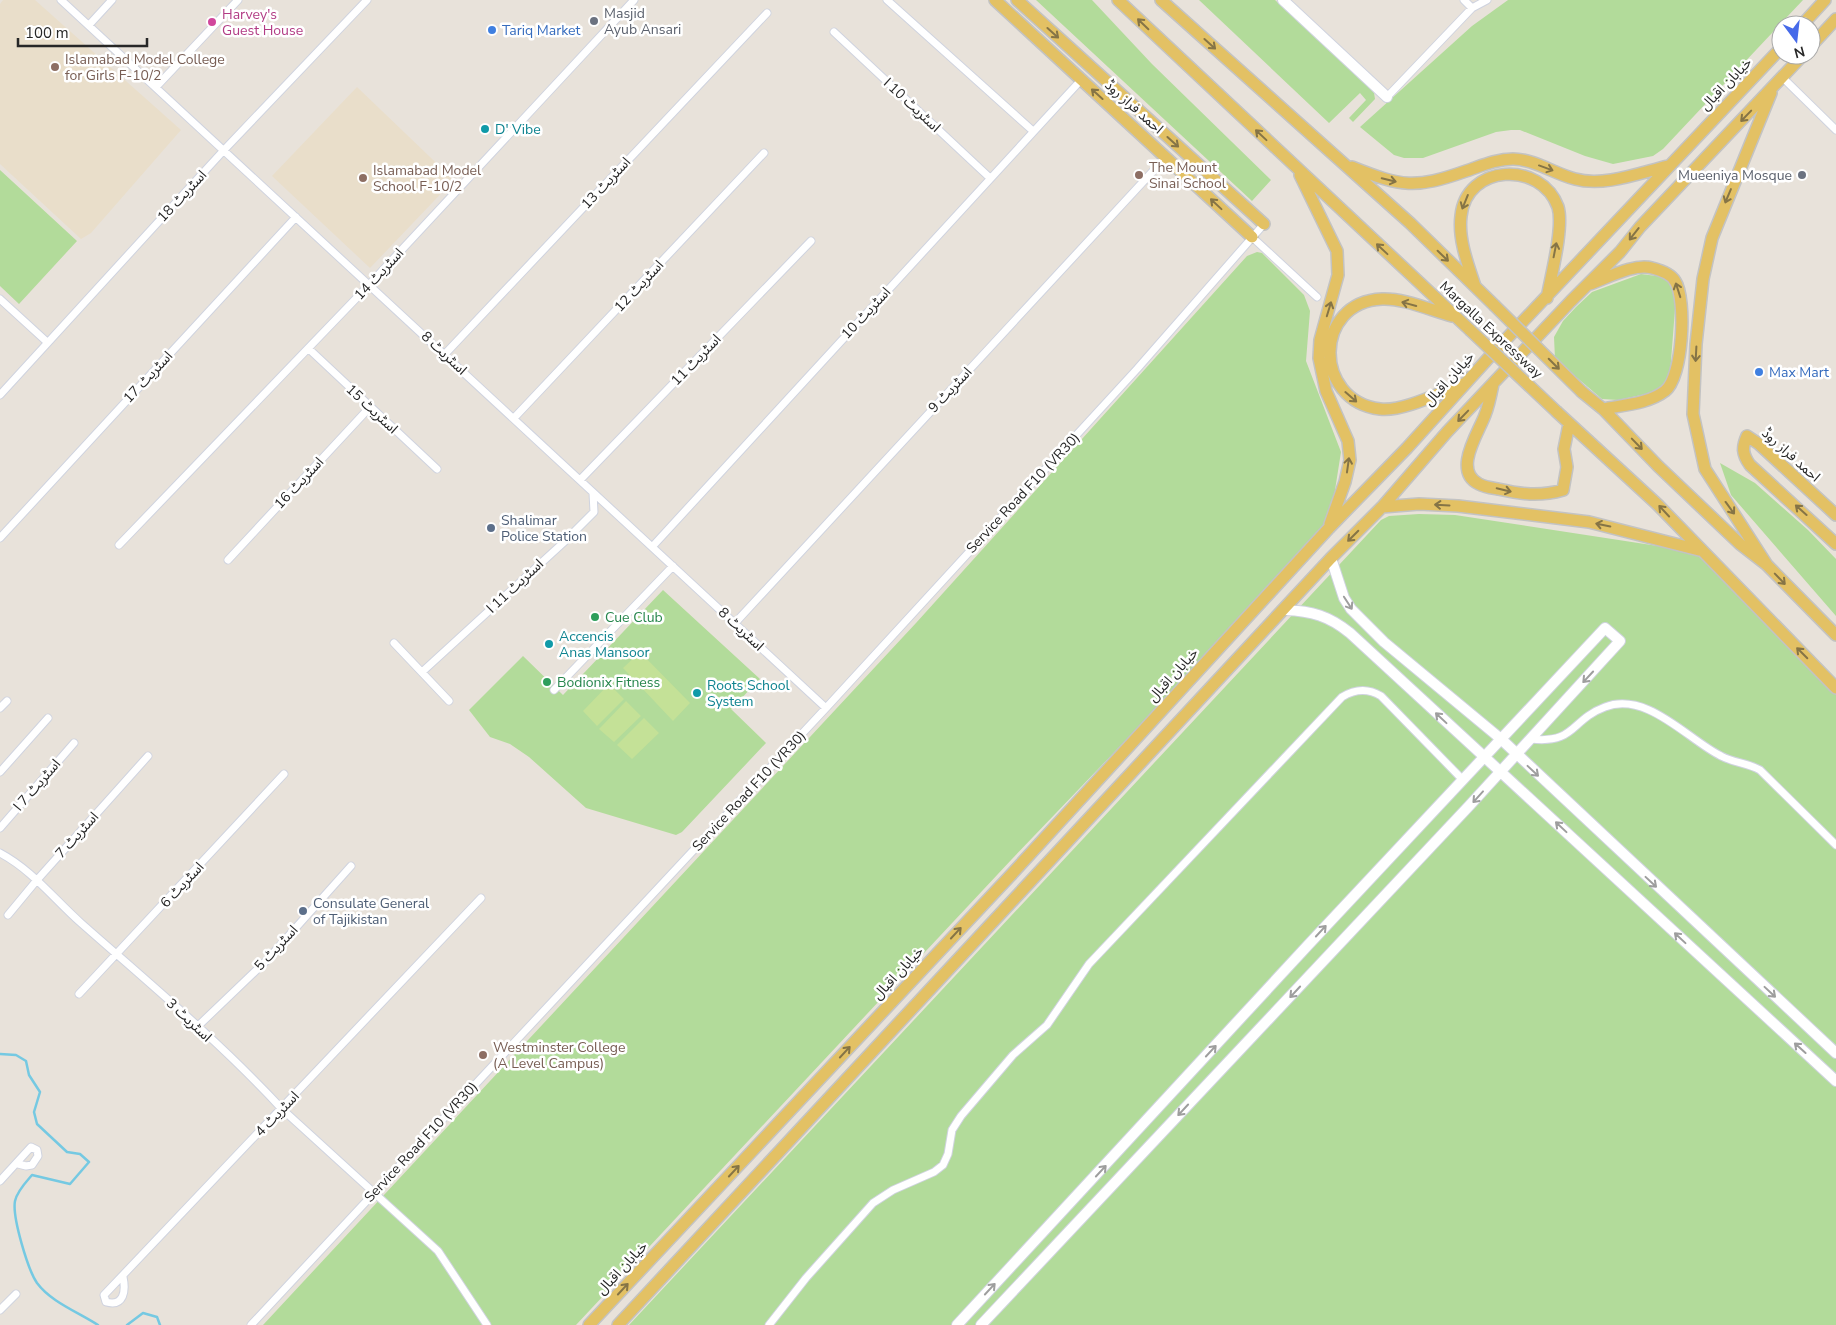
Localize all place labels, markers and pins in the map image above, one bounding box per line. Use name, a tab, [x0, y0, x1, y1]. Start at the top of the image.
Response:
place label: Masjid Ayub Ansari	[604, 4, 681, 39]
place label: Harvey's Guest House	[222, 5, 303, 40]
marker: Masjid Ayub Ansari	[588, 15, 600, 27]
marker: Harvey's Guest House	[206, 16, 218, 28]
place label: Tariq Market	[502, 21, 580, 40]
marker: Tariq Market	[486, 24, 498, 36]
place label: Islamabad Model College for Girls F-10/2	[65, 50, 225, 85]
marker: Islamabad Model College for Girls F-10/2	[49, 61, 61, 73]
place label: D' Vibe	[495, 120, 541, 139]
marker: D' Vibe	[479, 123, 491, 135]
place label: The Mount Sinai School	[1149, 158, 1227, 193]
place label: Islamabad Model School F-10/2	[373, 161, 482, 196]
place label: Mueeniya Mosque	[1678, 166, 1792, 185]
marker: The Mount Sinai School	[1133, 169, 1145, 181]
marker: Mueeniya Mosque	[1796, 169, 1808, 181]
marker: Islamabad Model School F-10/2	[357, 172, 369, 184]
place label: Max Mart	[1769, 363, 1829, 382]
marker: Max Mart	[1753, 366, 1765, 378]
place label: Shalimar Police Station	[501, 511, 587, 546]
marker: Shalimar Police Station	[485, 522, 497, 534]
place label: Cue Club	[605, 608, 663, 627]
marker: Cue Club	[589, 611, 601, 623]
place label: Accencis Anas Mansoor	[559, 627, 650, 662]
marker: Accencis Anas Mansoor	[543, 638, 555, 650]
place label: Bodionix Fitness	[557, 673, 661, 692]
marker: Bodionix Fitness	[541, 676, 553, 688]
place label: Roots School System	[707, 676, 791, 711]
marker: Roots School System	[691, 687, 703, 699]
place label: Consulate General of Tajikistan	[313, 894, 430, 929]
marker: Consulate General of Tajikistan	[297, 905, 309, 917]
place label: Westminster College (A Level Campus)	[493, 1038, 625, 1073]
marker: Westminster College (A Level Campus)	[477, 1049, 489, 1061]

